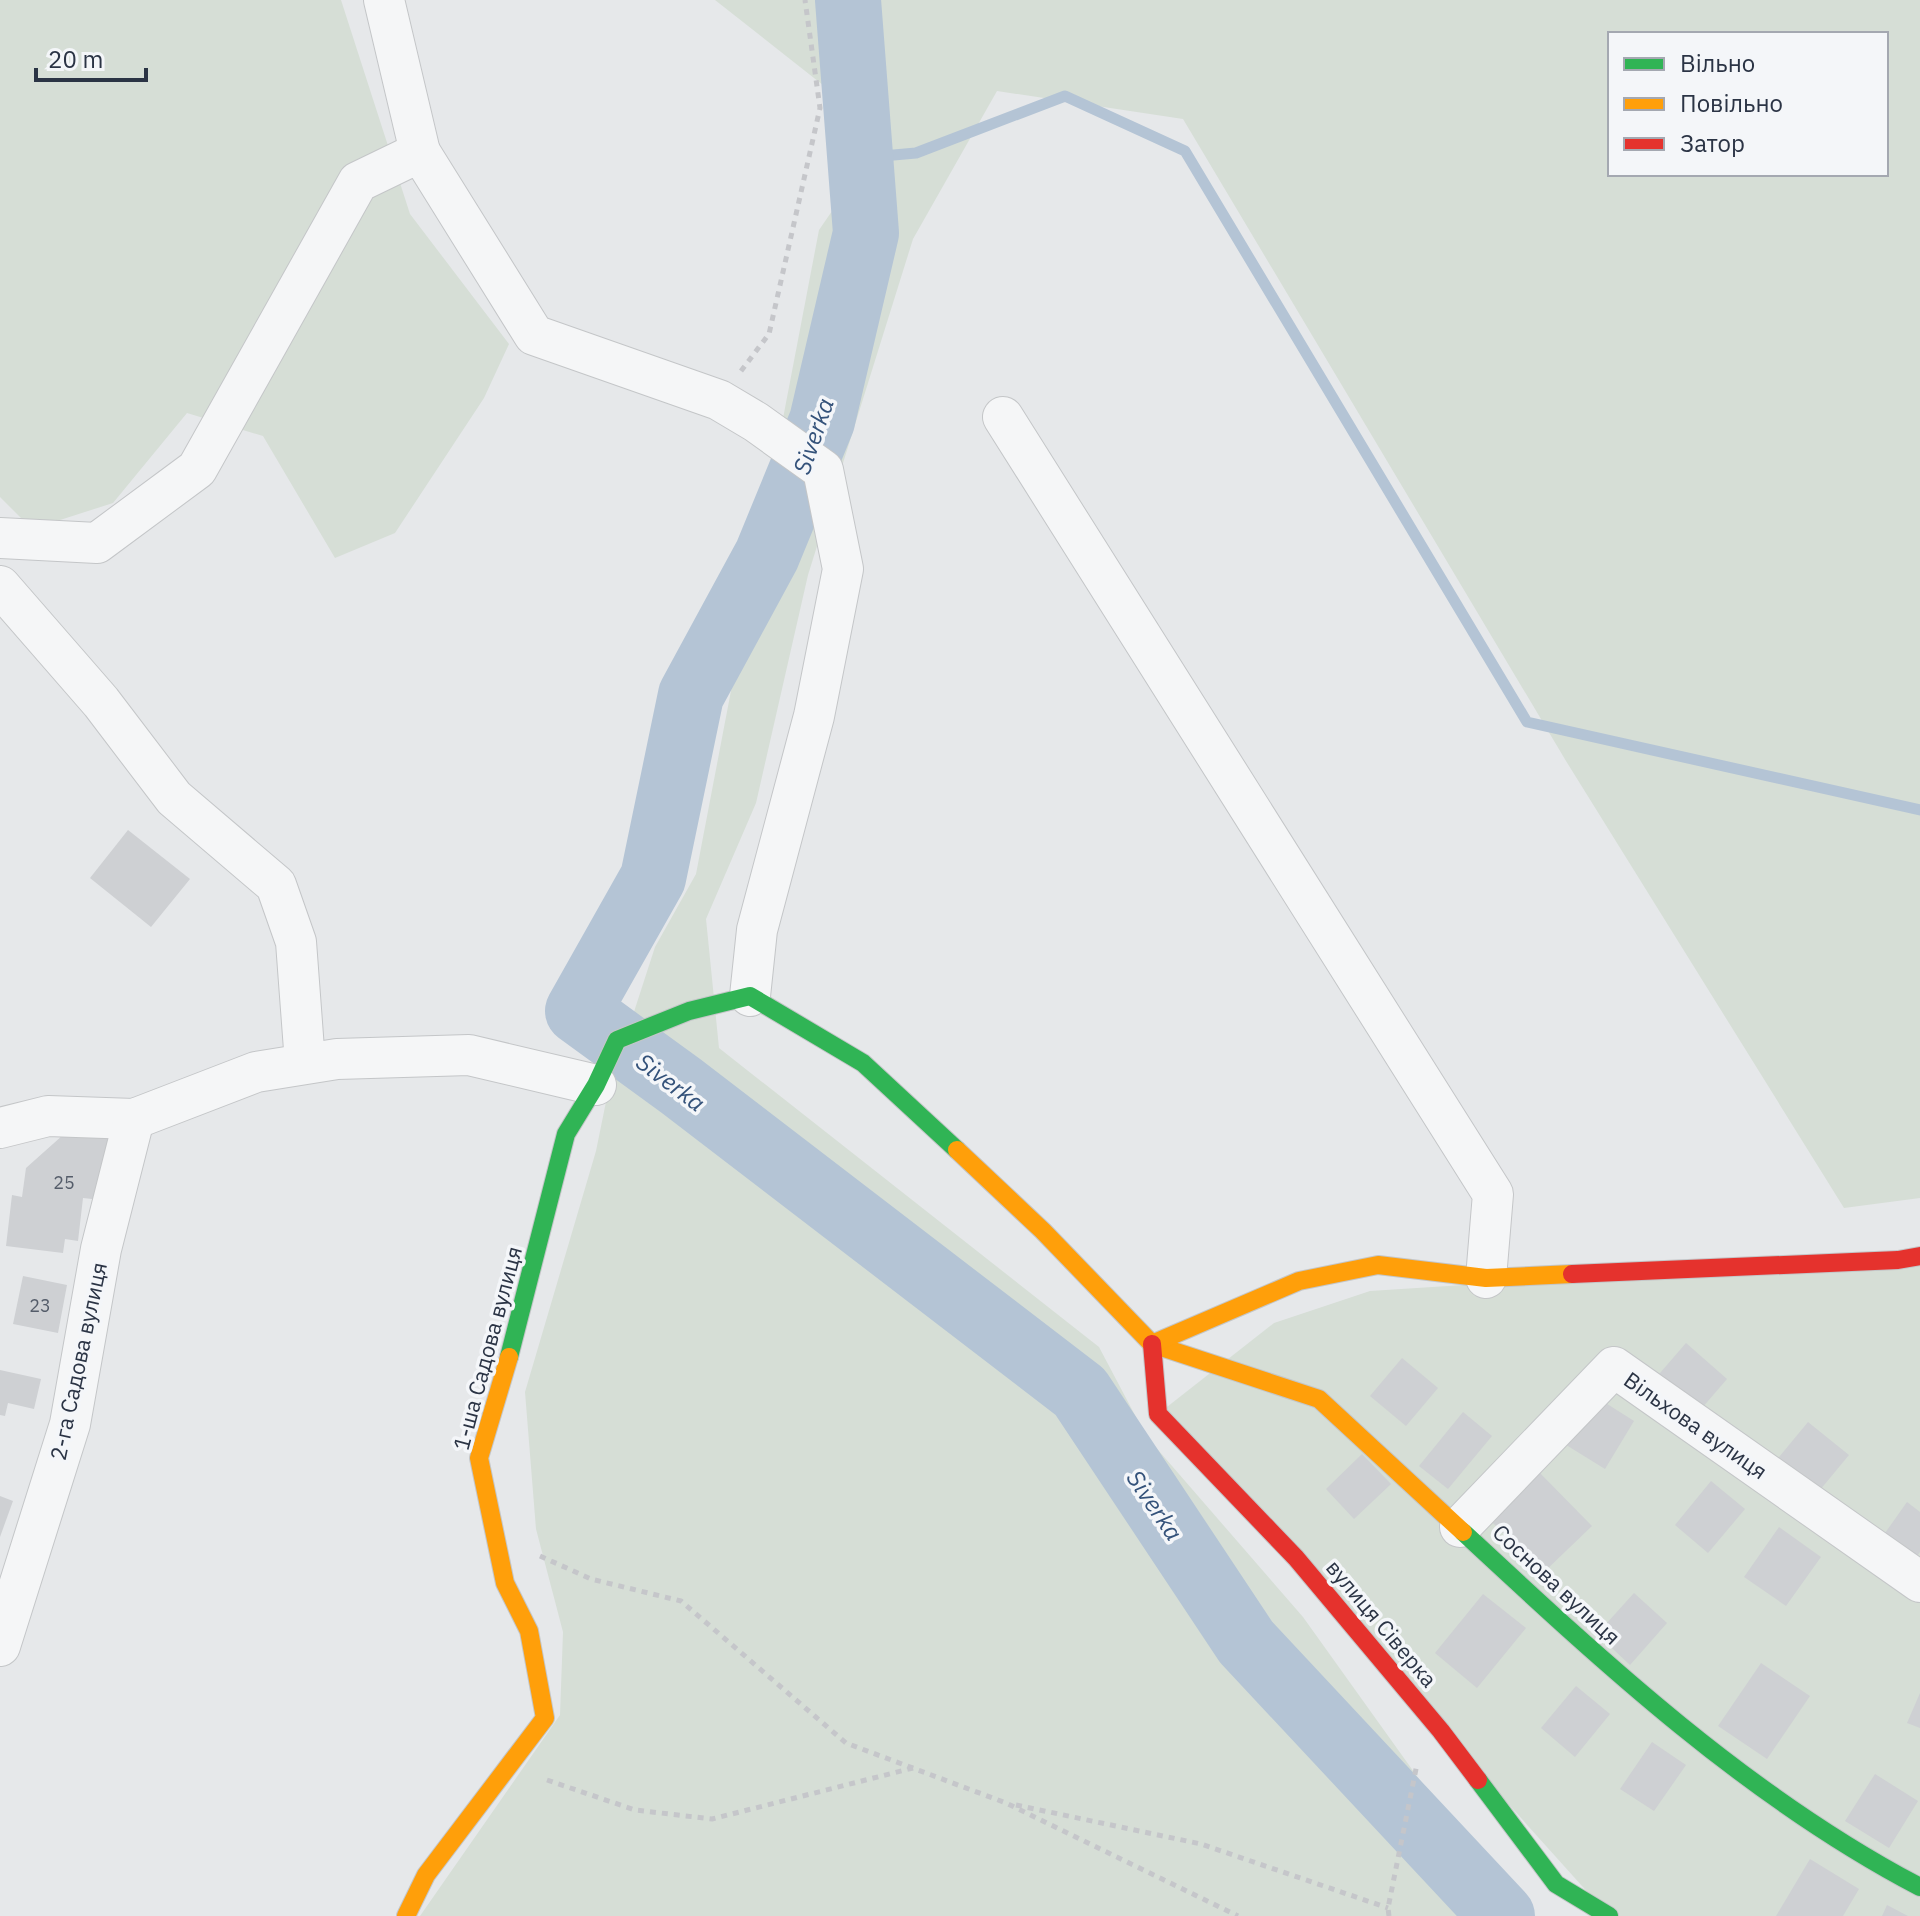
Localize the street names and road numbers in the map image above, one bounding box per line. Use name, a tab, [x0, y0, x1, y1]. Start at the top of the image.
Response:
street label: 1-ша Садова вулиця	[446, 1243, 528, 1453]
street label: 2-га Садова вулиця	[43, 1259, 113, 1463]
street label: Вільхова вулиця	[1619, 1365, 1773, 1485]
street label: Соснова вулиця	[1487, 1517, 1627, 1651]
street label: вулиця Сіверка	[1320, 1553, 1444, 1693]

